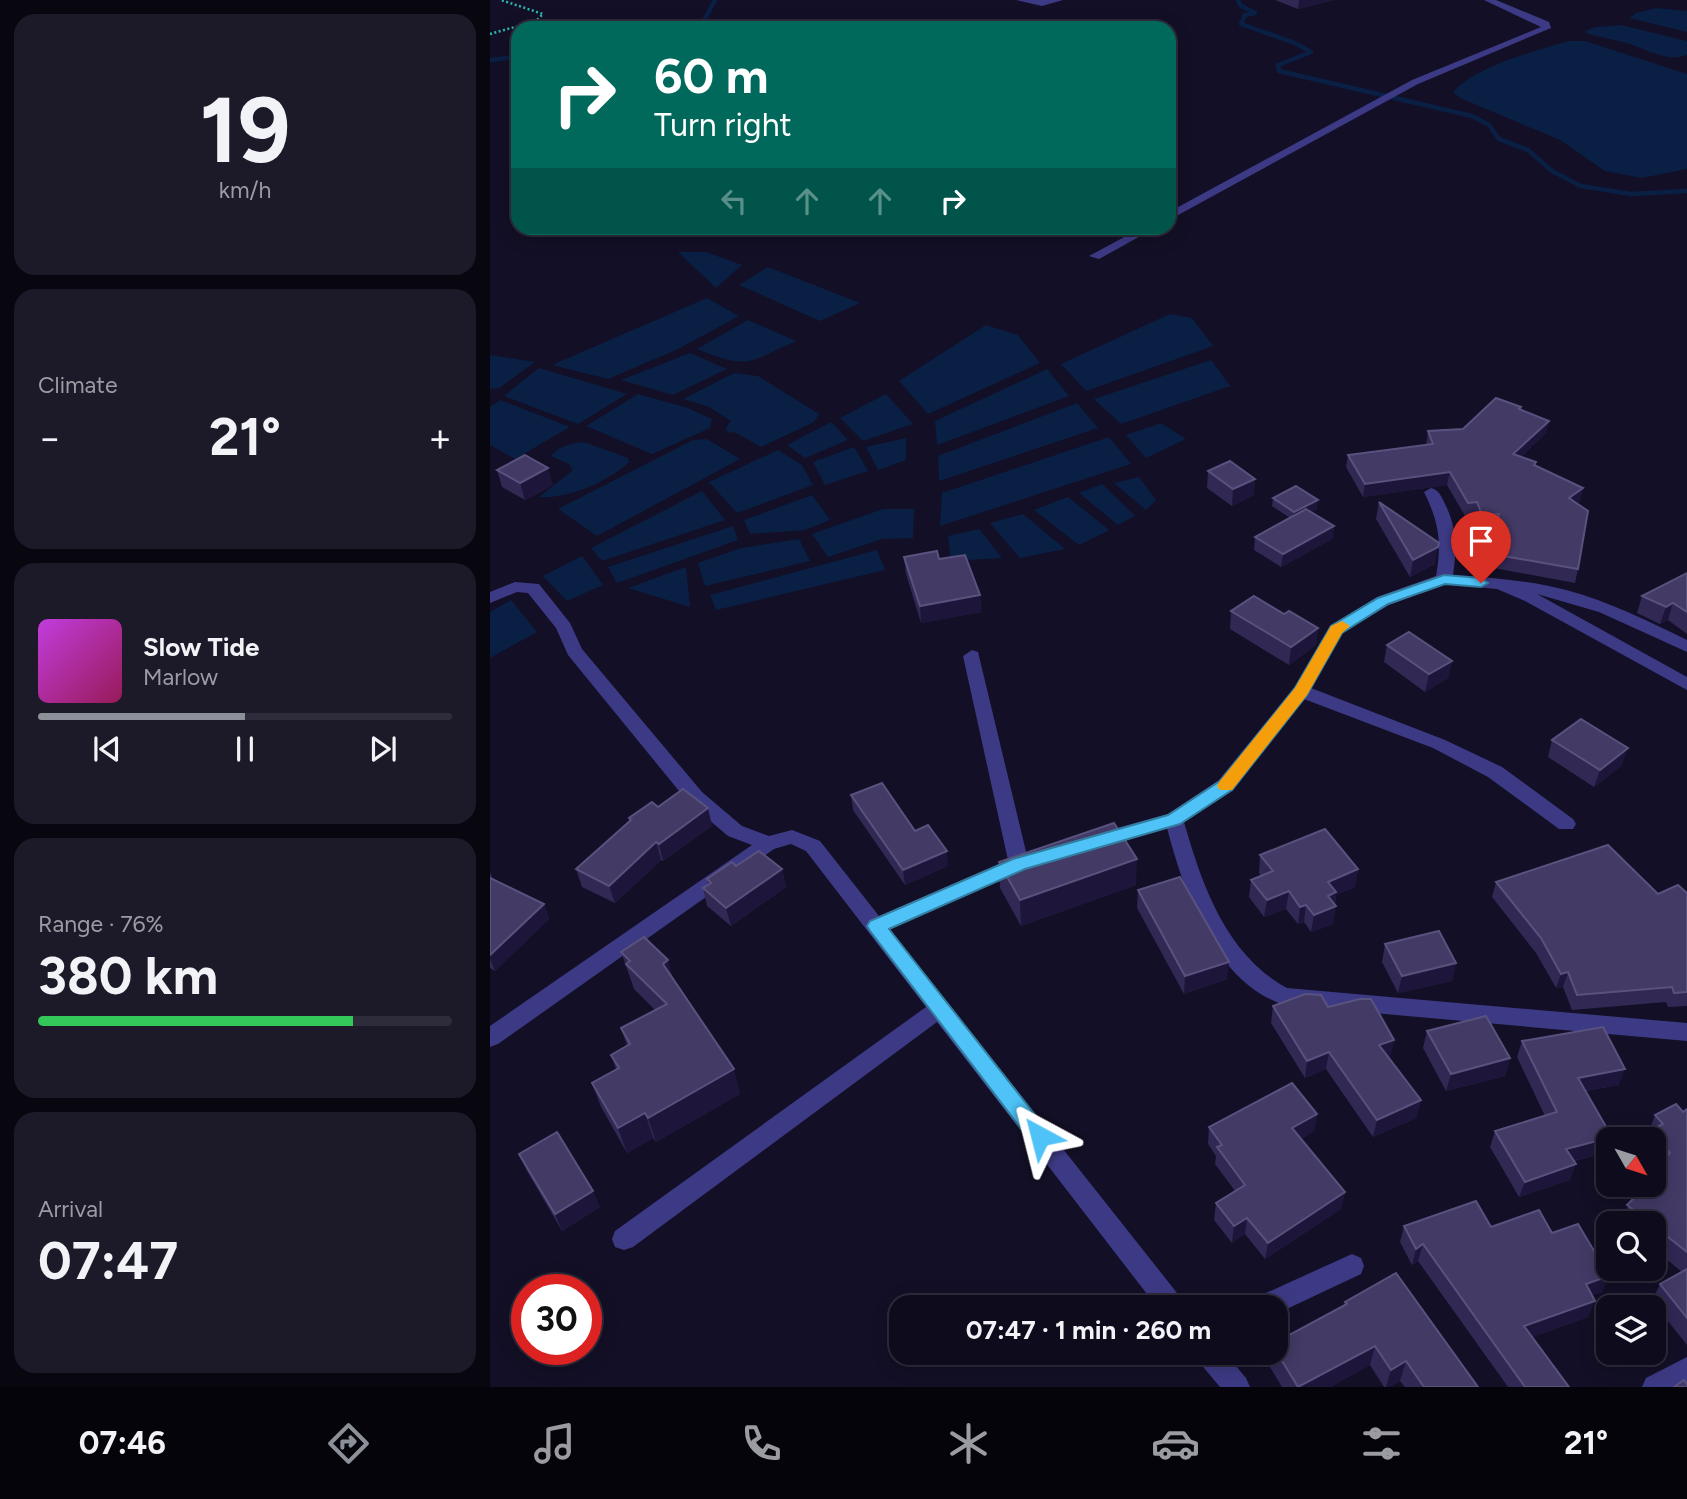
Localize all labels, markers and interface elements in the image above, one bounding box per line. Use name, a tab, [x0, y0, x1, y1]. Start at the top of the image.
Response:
text: 60 m	[654, 46, 769, 105]
icon: right	[539, 49, 630, 140]
text: 19	[199, 76, 291, 185]
text: Turn right	[654, 106, 792, 144]
text: km/h	[219, 176, 271, 204]
icon: left	[715, 182, 753, 220]
icon: ahead	[788, 182, 826, 220]
icon: ahead	[861, 182, 899, 220]
icon: right	[934, 182, 972, 220]
text: Climate	[38, 371, 117, 399]
text: 21°	[209, 406, 281, 468]
text: −	[38, 415, 62, 461]
text: +	[428, 415, 452, 461]
pin	[1451, 511, 1511, 583]
icon: arrive	[1462, 522, 1500, 560]
text: Slow Tide	[143, 631, 259, 663]
text: Marlow	[143, 663, 218, 691]
icon: previous	[88, 730, 126, 768]
icon: pause	[226, 730, 264, 768]
icon: next	[364, 730, 402, 768]
text: Range · 76%	[38, 910, 164, 938]
text: 380 km	[38, 945, 218, 1007]
position arrow	[1003, 1099, 1077, 1173]
north arrow	[1596, 1127, 1666, 1197]
map controls	[1596, 1127, 1666, 1365]
text: Arrival	[38, 1195, 103, 1223]
button: search	[1596, 1211, 1666, 1281]
text: 07:47	[38, 1230, 178, 1292]
speed limit sign: 30	[511, 1274, 602, 1365]
button: layers	[1596, 1295, 1666, 1365]
text: 07:47 · 1 min · 260 m	[966, 1314, 1211, 1346]
icon: directions	[324, 1419, 373, 1468]
icon: music	[530, 1419, 579, 1468]
icon: phone	[737, 1419, 786, 1468]
icon: climate	[944, 1419, 993, 1468]
icon: car	[1151, 1419, 1200, 1468]
icon: filters	[1357, 1419, 1406, 1468]
text: 07:46	[79, 1424, 166, 1462]
text: 21°	[1564, 1424, 1608, 1462]

